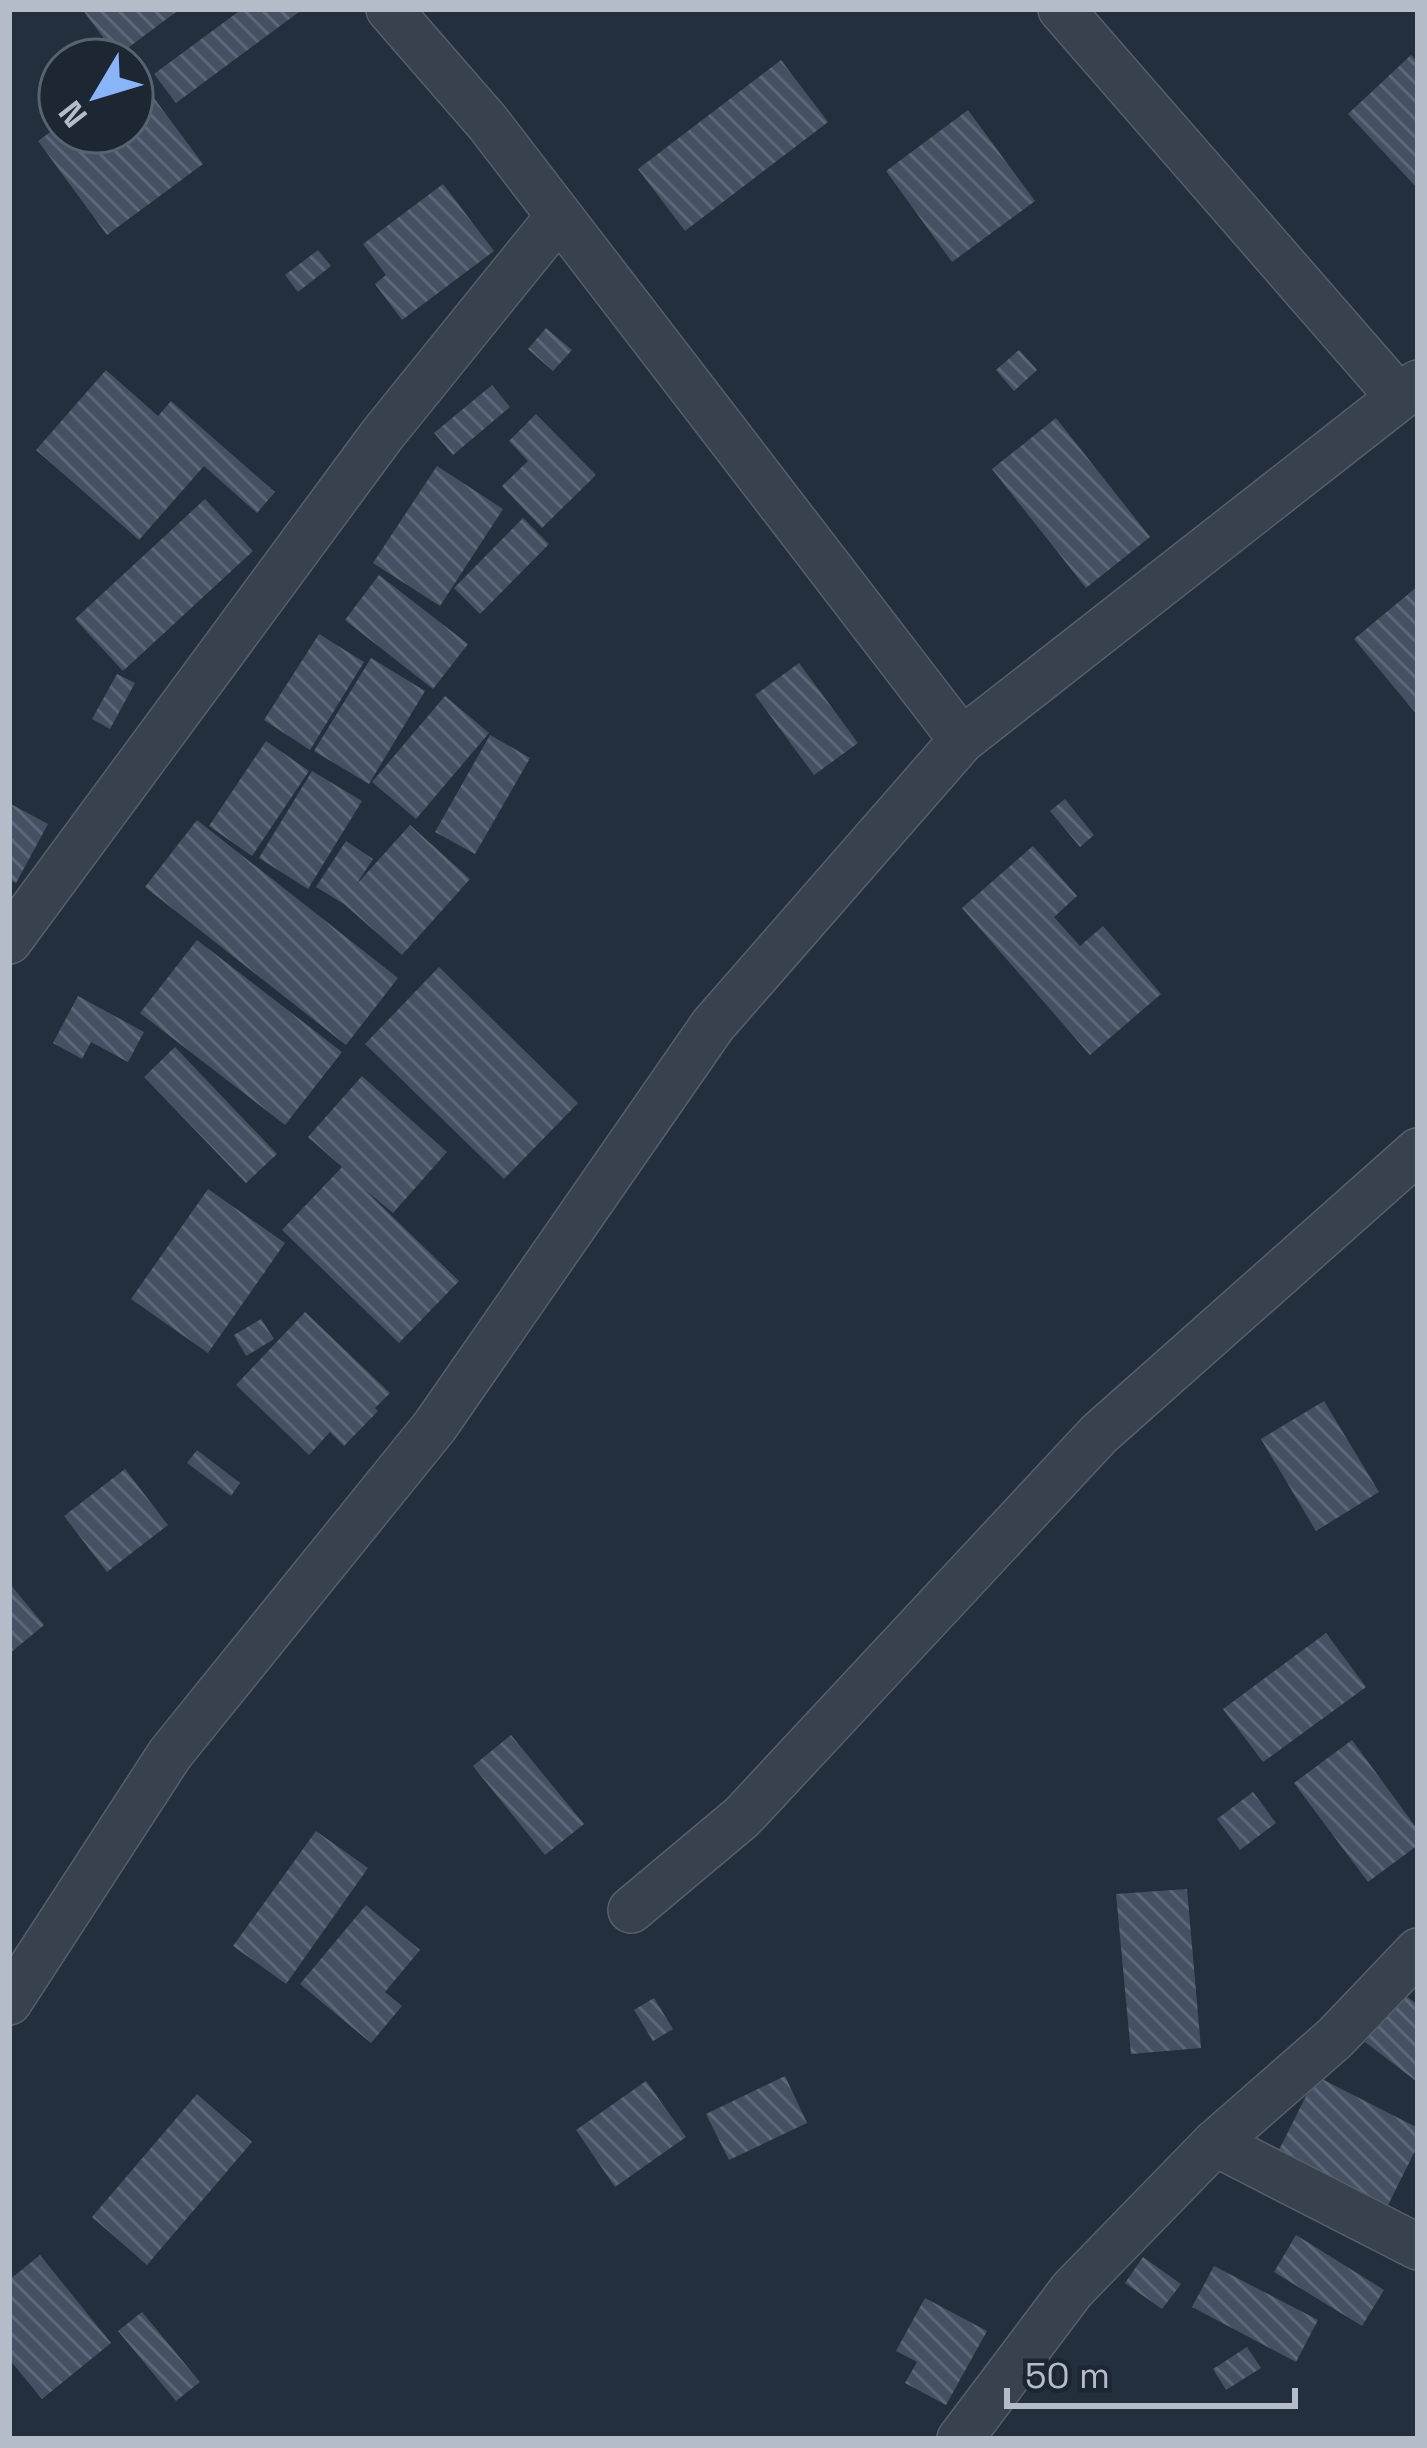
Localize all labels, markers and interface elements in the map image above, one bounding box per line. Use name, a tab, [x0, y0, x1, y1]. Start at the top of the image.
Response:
north arrow	[36, 36, 156, 156]
text: N	[50, 92, 97, 136]
scale bar	[1007, 2334, 1295, 2408]
text: 50 m	[1025, 2353, 1110, 2399]

